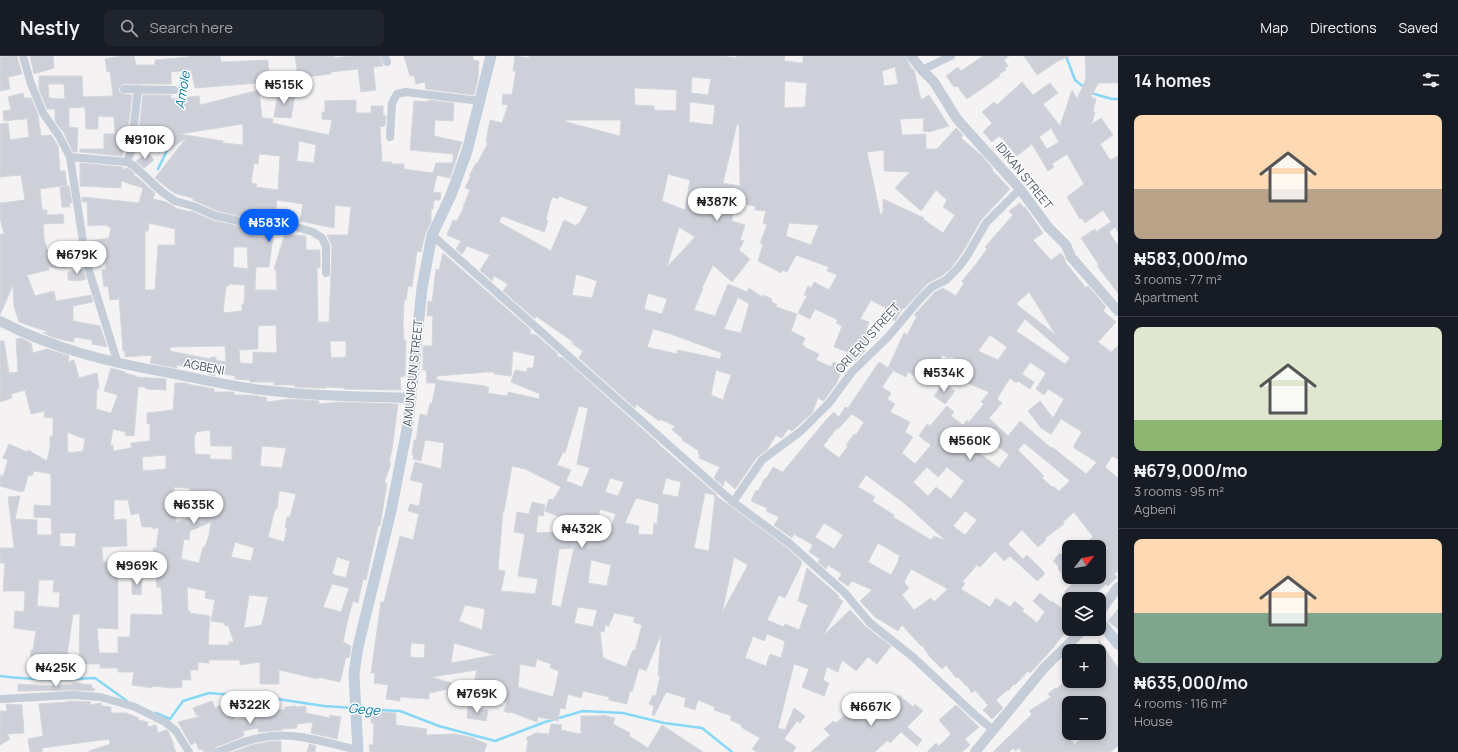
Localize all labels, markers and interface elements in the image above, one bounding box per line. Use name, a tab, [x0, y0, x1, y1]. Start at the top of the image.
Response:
search box	[104, 10, 384, 46]
text: Nestly	[20, 15, 80, 41]
icon: search	[118, 17, 140, 39]
text: Search here	[150, 17, 233, 38]
text: Map	[1260, 18, 1288, 37]
text: Directions	[1310, 18, 1377, 37]
text: Saved	[1399, 18, 1438, 37]
water label: Amole	[170, 69, 194, 110]
text: 14 homes	[1134, 69, 1211, 92]
icon: filters	[1420, 69, 1442, 91]
pin: ₦515K	[256, 71, 312, 105]
text: ₦515K	[265, 75, 303, 93]
pin: ₦910K	[117, 126, 173, 160]
text: ₦910K	[125, 130, 165, 148]
street label: IDIKAN STREET	[992, 138, 1057, 214]
icon: home	[1252, 141, 1324, 213]
pin: ₦387K	[689, 188, 745, 222]
text: ₦387K	[697, 192, 737, 210]
pin: ₦583K	[241, 209, 297, 243]
text: ₦583K	[249, 213, 289, 231]
pin: ₦679K	[49, 241, 105, 275]
text: ₦679K	[57, 245, 97, 263]
text: ₦583,000/mo	[1134, 247, 1248, 270]
text: 3 rooms · 77 m²	[1134, 270, 1222, 288]
text: Apartment	[1134, 288, 1198, 306]
street label: ORI ERU STREET	[831, 298, 904, 377]
street label: AMUNIGUN STREET	[398, 318, 427, 427]
icon: home	[1252, 353, 1324, 425]
street label: AGBENI	[182, 354, 226, 379]
pin: ₦534K	[916, 359, 972, 393]
text: ₦534K	[924, 363, 964, 381]
pin: ₦560K	[942, 427, 998, 461]
text: ₦560K	[949, 431, 991, 449]
text: ₦679,000/mo	[1134, 459, 1248, 482]
text: 3 rooms · 95 m²	[1134, 482, 1224, 500]
pin: ₦635K	[166, 491, 222, 525]
text: ₦635K	[173, 495, 215, 513]
text: Agbeni	[1134, 500, 1176, 518]
pin: ₦432K	[554, 515, 610, 549]
text: ₦432K	[561, 519, 603, 537]
north arrow	[1062, 540, 1106, 584]
map controls	[1062, 540, 1106, 740]
pin: ₦969K	[109, 552, 165, 586]
text: ₦969K	[116, 556, 158, 574]
icon: home	[1252, 565, 1324, 637]
button: layers	[1062, 592, 1106, 636]
button: +	[1062, 644, 1106, 688]
pin: ₦425K	[28, 654, 84, 688]
text: ₦425K	[35, 658, 77, 676]
text: ₦635,000/mo	[1134, 671, 1248, 694]
pin: ₦769K	[449, 680, 505, 714]
text: ₦769K	[457, 684, 497, 702]
pin: ₦322K	[222, 691, 278, 725]
pin: ₦667K	[843, 693, 899, 727]
text: 4 rooms · 116 m²	[1134, 694, 1227, 712]
text: ₦322K	[230, 695, 270, 713]
button: −	[1062, 696, 1106, 740]
text: ₦667K	[851, 697, 891, 715]
water label: Gege	[347, 699, 382, 719]
text: House	[1134, 712, 1173, 730]

